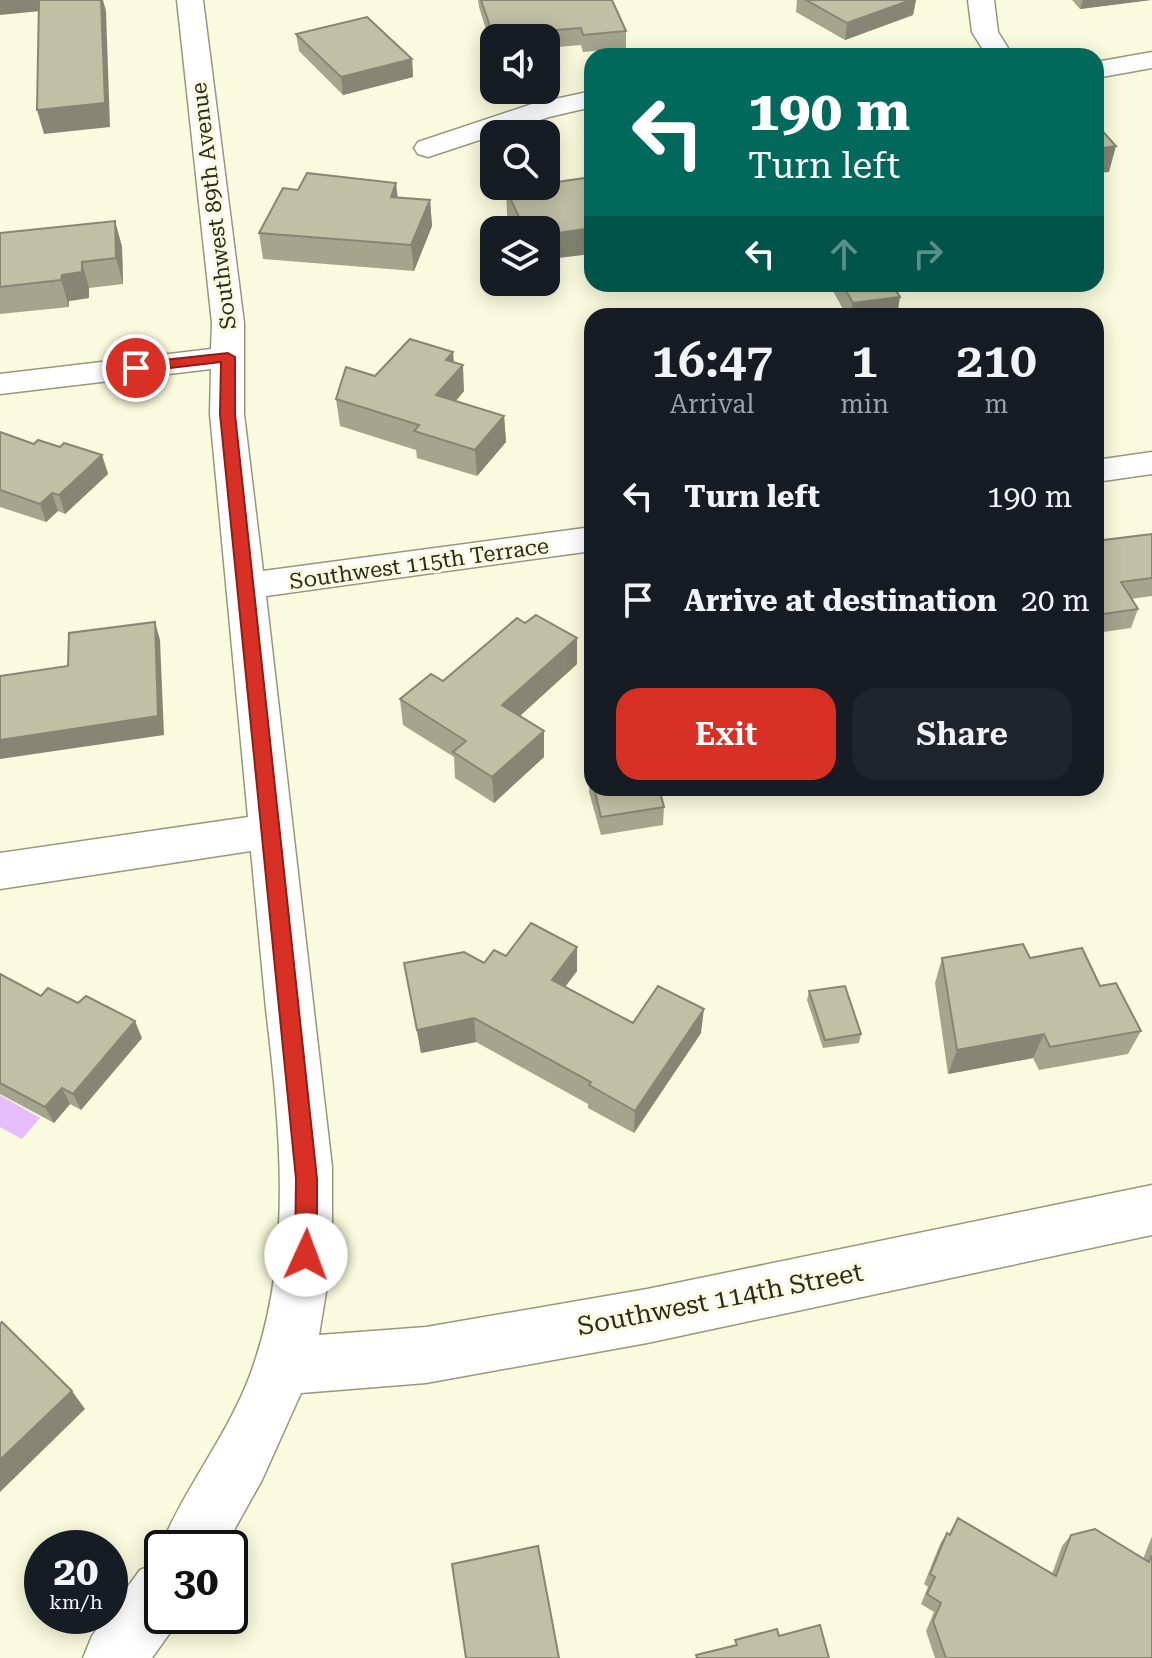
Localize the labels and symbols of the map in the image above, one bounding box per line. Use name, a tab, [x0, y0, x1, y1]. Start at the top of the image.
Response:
street label: Southwest 89th Avenue	[186, 81, 241, 331]
pin	[102, 334, 170, 402]
street label: Southwest 115th Terrace	[288, 533, 550, 594]
position arrow	[264, 1213, 348, 1297]
street label: Southwest 114th Street	[575, 1257, 866, 1341]
speed limit sign: 30	[144, 1530, 248, 1634]

